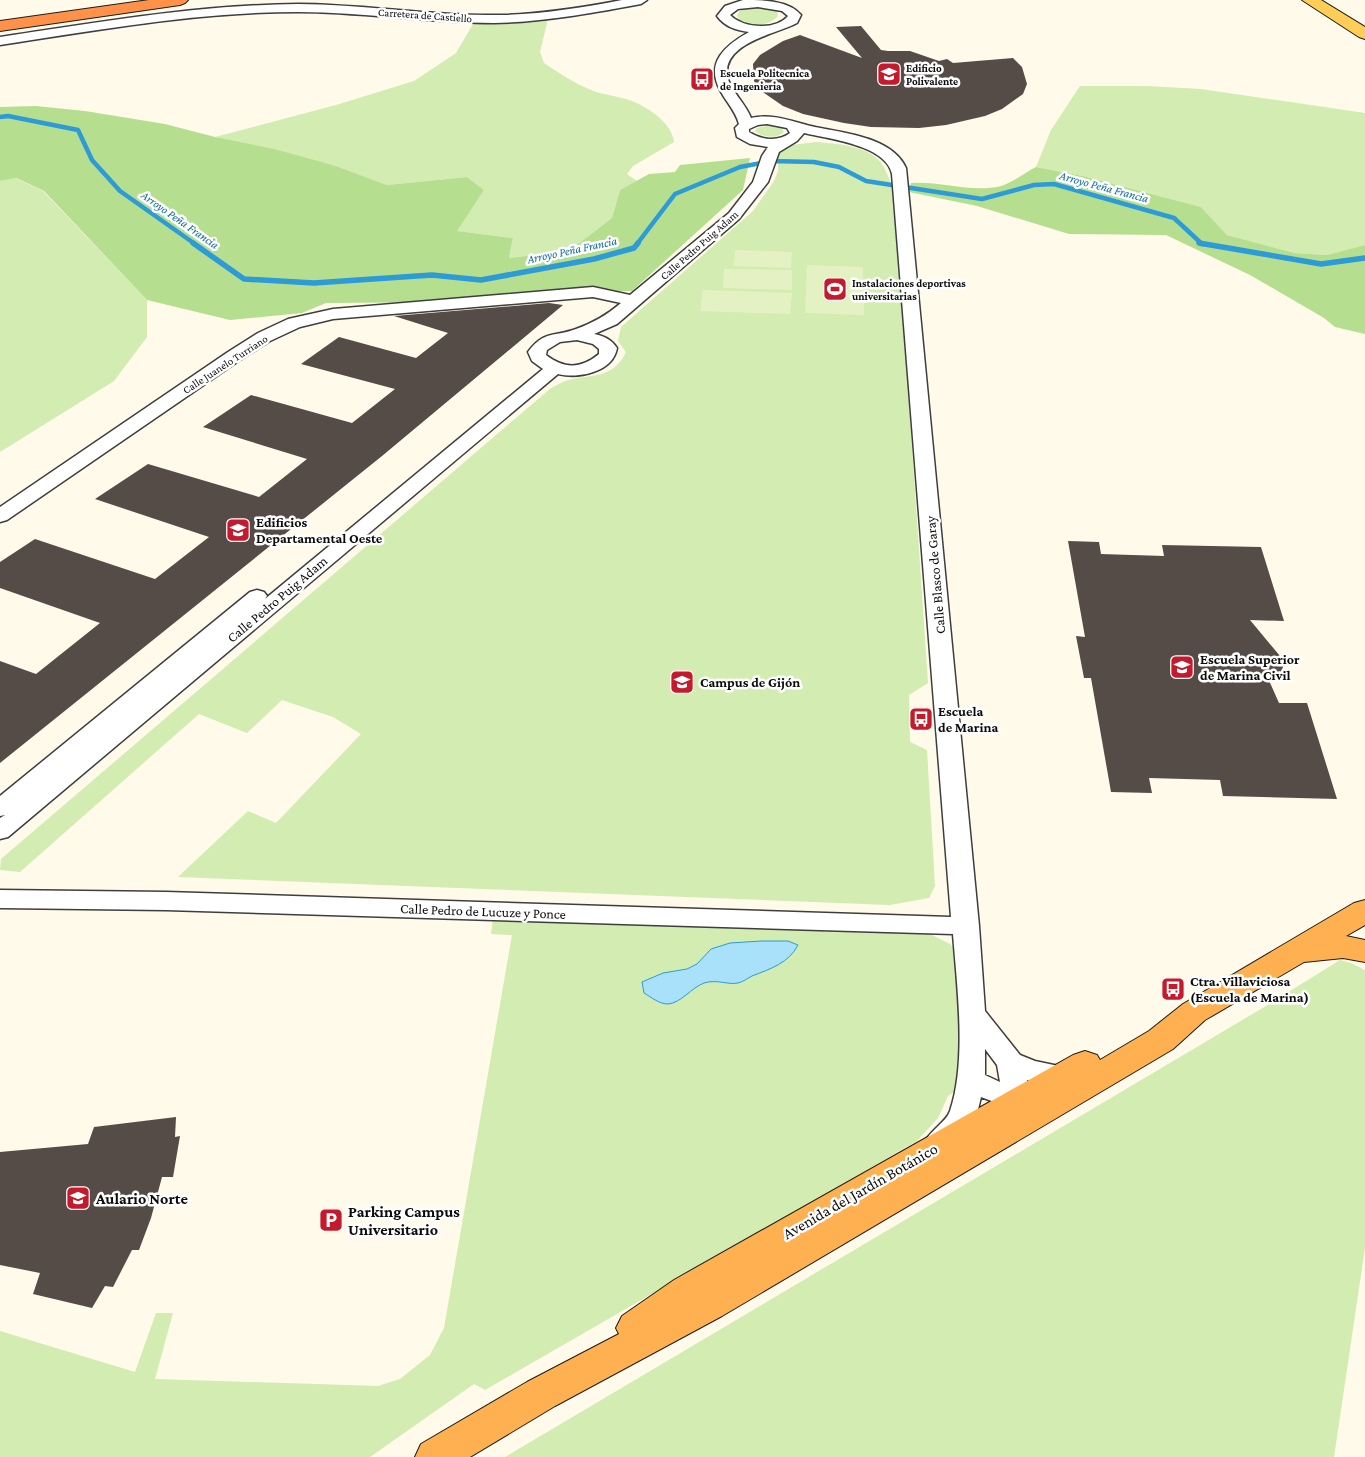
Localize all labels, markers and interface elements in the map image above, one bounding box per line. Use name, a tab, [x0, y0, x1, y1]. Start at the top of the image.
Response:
street label: Carretera de Castiello	[378, 6, 473, 24]
school or university icon: Edificio Polivalente	[876, 61, 902, 87]
place label: Edificio Polivalente	[906, 62, 958, 87]
bus stop icon: Escuela Politecnica de Ingenieria	[689, 66, 715, 92]
place label: Escuela Politecnica de Ingenieria	[720, 67, 810, 92]
water label: Arroyo Peña Francia	[1057, 168, 1150, 206]
water label: Arroyo Peña Francia	[138, 187, 222, 252]
street label: Calle Pedro Puig Adam	[658, 208, 741, 283]
water label: Arroyo Peña Francia	[525, 234, 618, 267]
sports icon: Instalaciones deportivas universitarias	[822, 276, 848, 302]
place label: Instalaciones deportivas universitarias	[852, 277, 966, 302]
street label: Calle Juanelo Turriano	[180, 332, 271, 397]
place label: Edificios Departamental Oeste	[256, 514, 383, 546]
street label: Calle Blasco de Garay	[922, 515, 948, 635]
school or university icon: Edificios Departamental Oeste	[225, 517, 251, 543]
street label: Calle Pedro Puig Adam	[224, 552, 330, 646]
place label: Escuela Superior de Marina Civil	[1200, 651, 1300, 683]
school or university icon: Escuela Superior de Marina Civil	[1169, 654, 1195, 680]
school or university icon: Campus de Gijón	[669, 669, 695, 695]
place label: Campus de Gijón	[700, 674, 800, 691]
place label: Escuela de Marina	[938, 703, 999, 735]
bus stop icon: Escuela de Marina	[908, 706, 934, 732]
street label: Calle Pedro de Lucuze y Ponce	[400, 900, 566, 922]
place label: Ctra. Villaviciosa (Escuela de Marina)	[1190, 973, 1309, 1006]
bus stop icon: Ctra. Villaviciosa (Escuela de Marina)	[1160, 976, 1186, 1002]
street label: Avenida del Jardín Botánico	[780, 1140, 941, 1243]
school or university icon: Aulario Norte	[65, 1185, 91, 1211]
place label: Aulario Norte	[95, 1190, 188, 1207]
place label: Parking Campus Universitario	[348, 1203, 460, 1238]
parking icon: Parking Campus Universitario	[318, 1207, 344, 1233]

